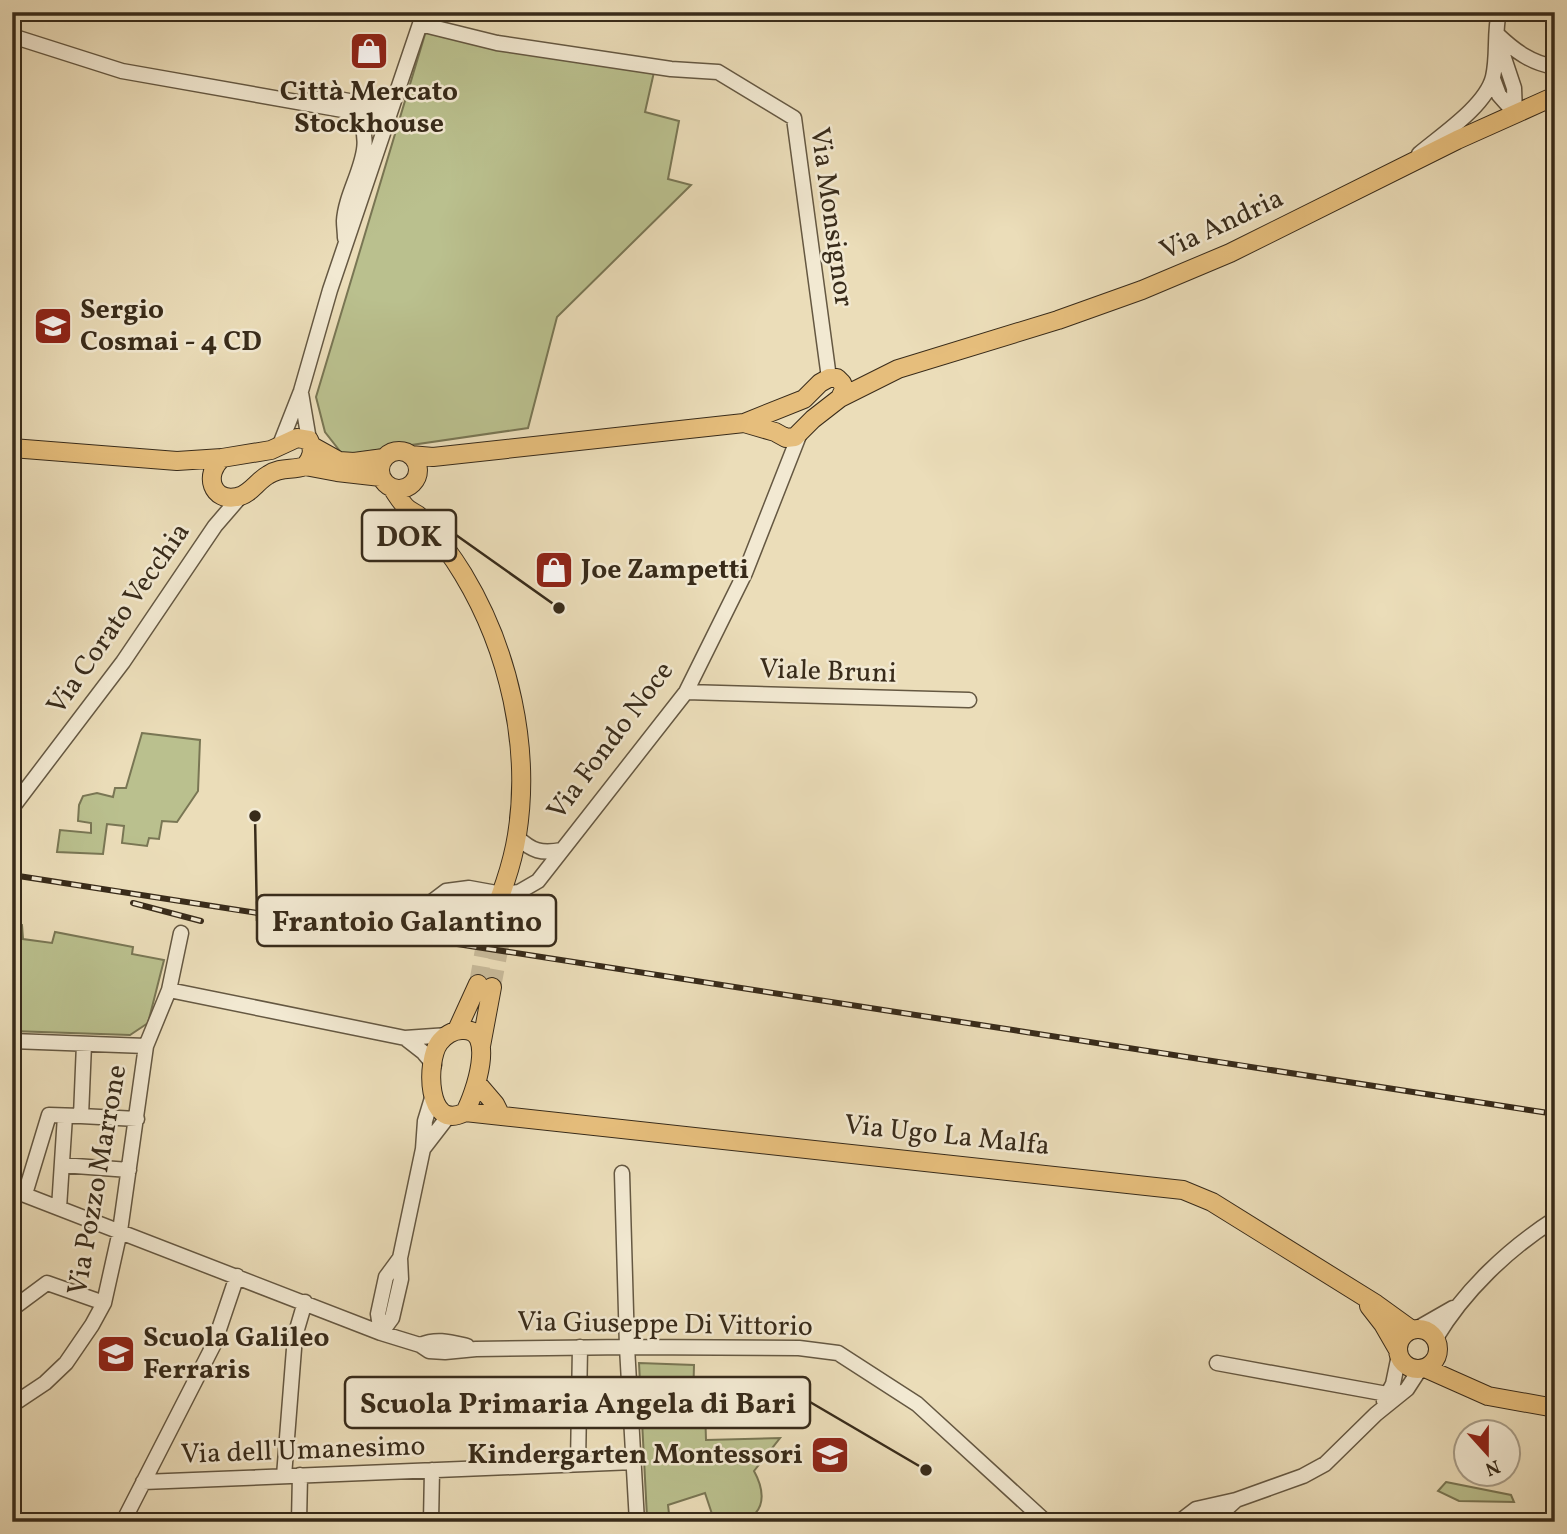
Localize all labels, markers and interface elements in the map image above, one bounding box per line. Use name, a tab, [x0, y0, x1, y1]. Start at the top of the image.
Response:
shop icon: Città Mercato Stockhouse	[348, 30, 390, 72]
place label: Città Mercato Stockhouse	[280, 73, 458, 144]
street label: Via Monsignor	[799, 125, 863, 310]
street label: Via Andria	[1154, 179, 1290, 271]
place label: Sergio Cosmai - 4 CD	[80, 291, 262, 362]
school or university icon: Sergio Cosmai - 4 CD	[32, 305, 74, 347]
callout: DOK	[362, 510, 456, 561]
street label: Via Corato Vecchia	[38, 515, 200, 723]
text: DOK	[376, 517, 442, 559]
shop icon: Joe Zampetti	[533, 549, 575, 591]
place label: Joe Zampetti	[580, 551, 749, 590]
street label: Viale Bruni	[759, 650, 897, 694]
street label: Via Fondo Noce	[538, 654, 684, 828]
callout: Frantoio Galantino	[257, 895, 556, 946]
text: Frantoio Galantino	[272, 902, 542, 944]
street label: Via Pozzo Marrone	[59, 1062, 137, 1298]
street label: Via Ugo La Malfa	[842, 1106, 1052, 1166]
street label: Via Giuseppe Di Vittorio	[517, 1303, 813, 1347]
place label: Scuola Galileo Ferraris	[143, 1319, 330, 1390]
school or university icon: Scuola Galileo Ferraris	[95, 1333, 137, 1375]
callout: Scuola Primaria Angela di Bari	[345, 1377, 810, 1428]
text: Scuola Primaria Angela di Bari	[360, 1384, 796, 1426]
north arrow	[1452, 1418, 1522, 1488]
street label: Via dell'Umanesimo	[180, 1427, 426, 1475]
school or university icon: Kindergarten Montessori	[809, 1434, 851, 1476]
place label: Kindergarten Montessori	[467, 1436, 803, 1475]
text: N	[1481, 1452, 1503, 1482]

